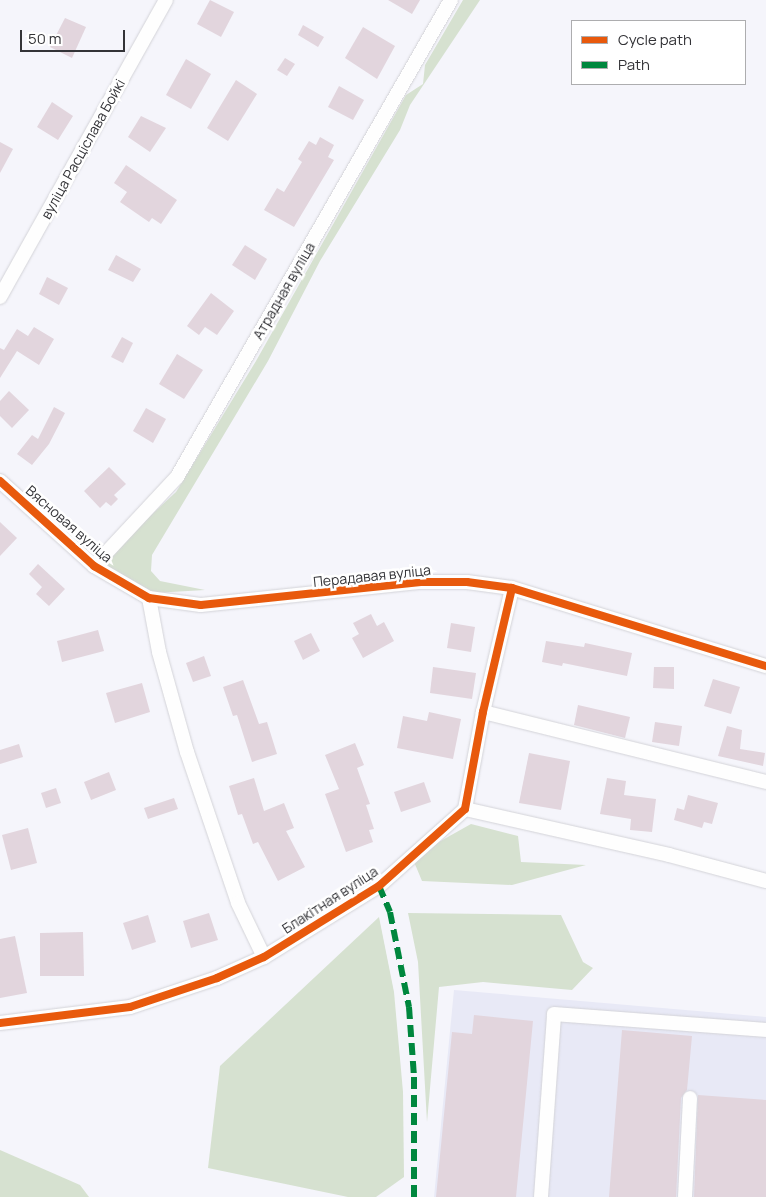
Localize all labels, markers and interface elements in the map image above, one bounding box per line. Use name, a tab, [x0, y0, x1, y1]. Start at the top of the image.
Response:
scale bar	[22, 20, 128, 52]
legend	[571, 20, 746, 85]
text: 50 m	[28, 28, 62, 49]
text: Cycle path	[618, 29, 692, 50]
text: Path	[618, 54, 650, 75]
street label: вуліца Расціслава Бойкі	[37, 76, 129, 222]
street label: Атрадная вуліца	[249, 239, 319, 343]
street label: Вясновая вуліца	[22, 482, 116, 566]
street label: Перадавая вуліца	[312, 561, 432, 591]
street label: Блакітная вуліца	[279, 863, 381, 937]

